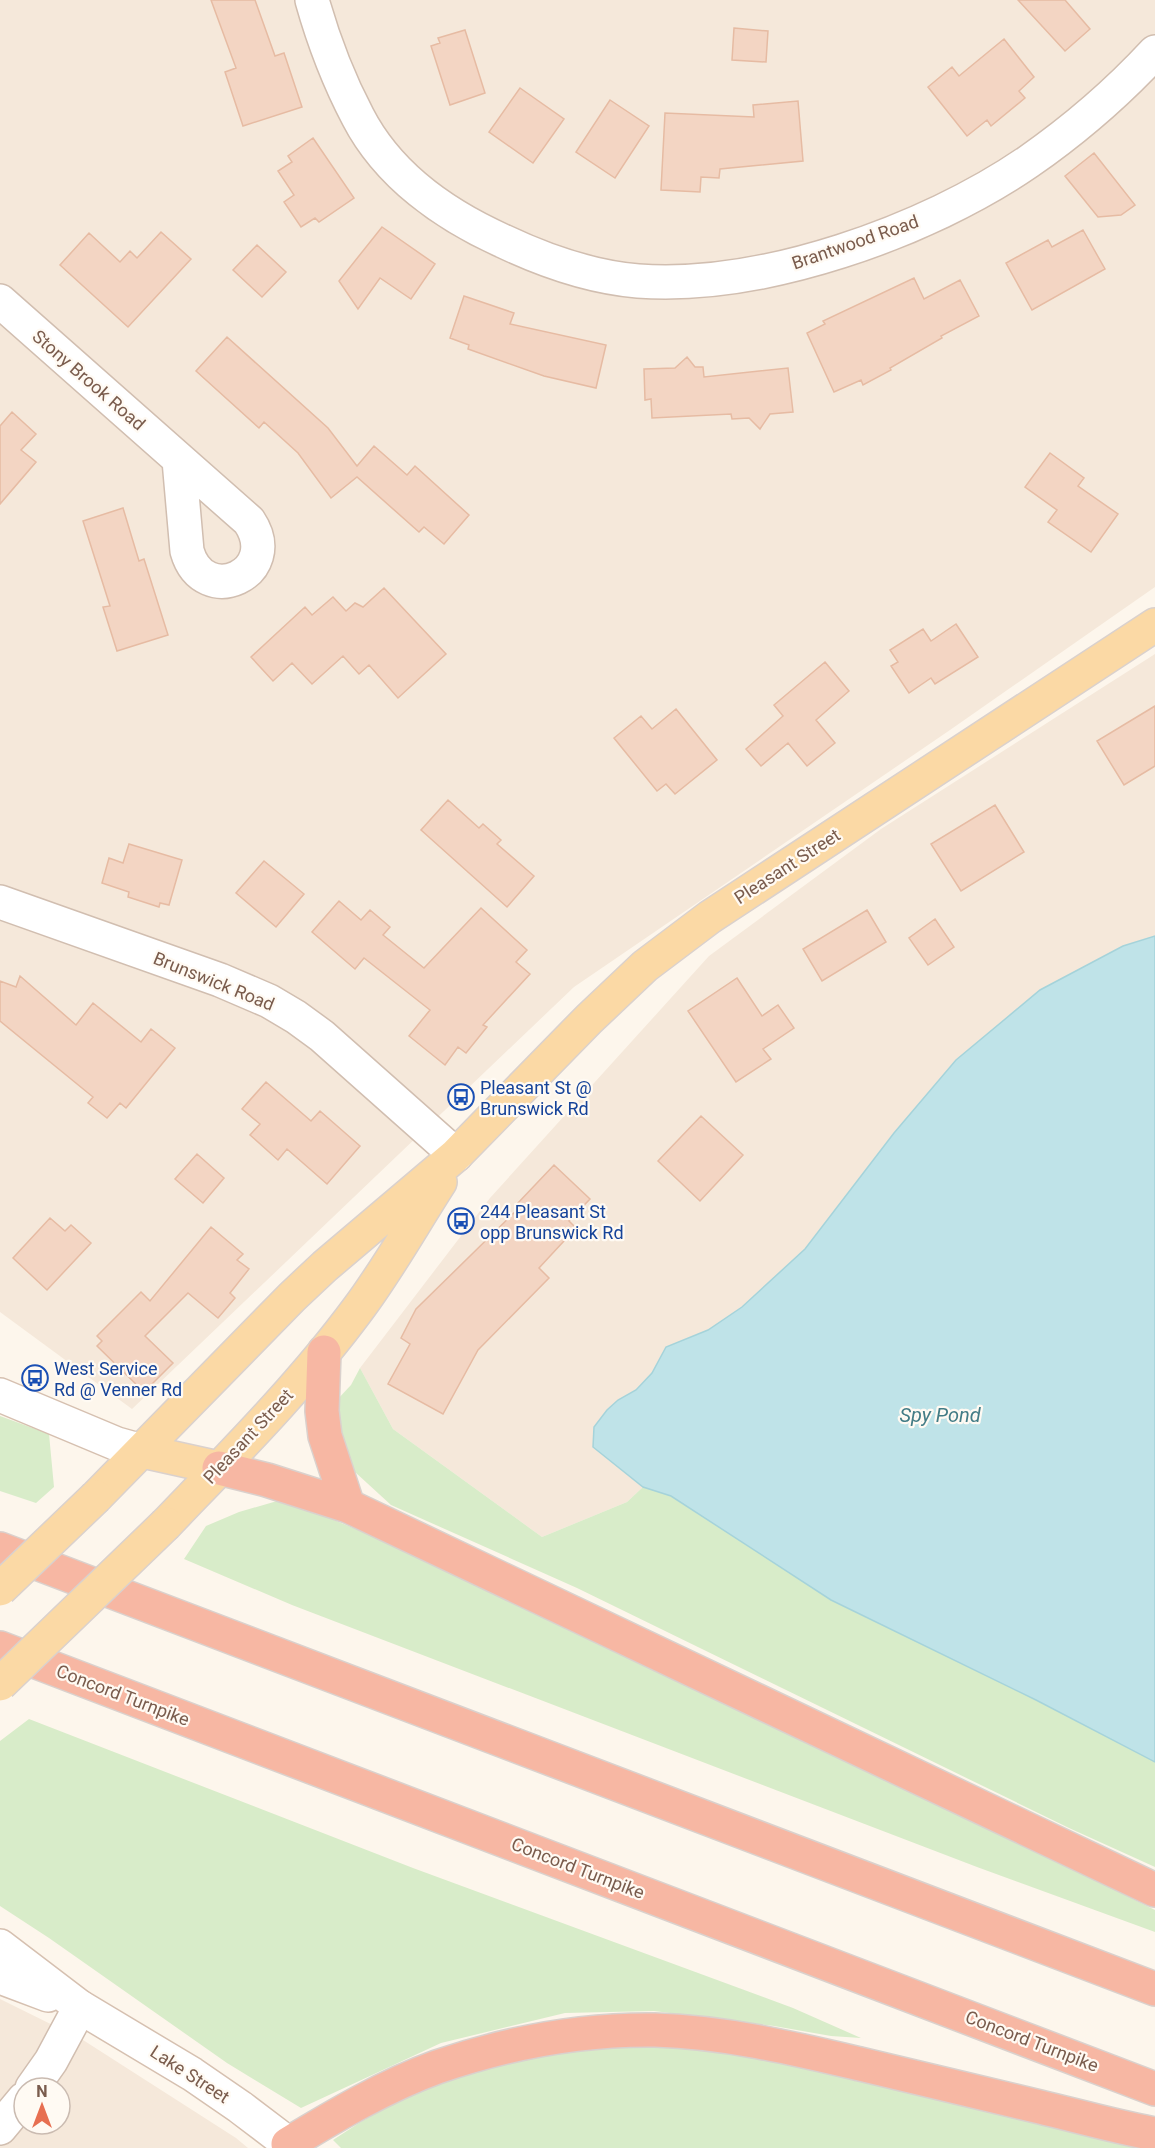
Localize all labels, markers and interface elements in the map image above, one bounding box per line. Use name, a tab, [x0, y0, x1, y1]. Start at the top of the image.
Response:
street label: Brantwood Road	[789, 210, 921, 274]
street label: Stony Brook Road	[28, 325, 150, 435]
street label: Pleasant Street	[730, 824, 844, 908]
street label: Brunswick Road	[150, 947, 278, 1015]
place label: Pleasant St @ Brunswick Rd	[480, 1077, 592, 1119]
bus stop icon: Pleasant St @ Brunswick Rd	[446, 1082, 476, 1112]
place label: 244 Pleasant St opp Brunswick Rd	[480, 1201, 624, 1243]
bus stop icon: 244 Pleasant St opp Brunswick Rd	[446, 1206, 476, 1236]
place label: West Service Rd @ Venner Rd	[54, 1358, 182, 1400]
bus stop icon: West Service Rd @ Venner Rd	[20, 1363, 50, 1393]
street label: Pleasant Street	[199, 1384, 297, 1488]
water label: Spy Pond	[899, 1403, 982, 1427]
street label: Concord Turnpike	[54, 1660, 192, 1730]
street label: Concord Turnpike	[509, 1833, 647, 1903]
street label: Concord Turnpike	[963, 2006, 1101, 2076]
street label: Lake Street	[147, 2041, 234, 2107]
north arrow	[12, 2076, 72, 2136]
text: N	[36, 2082, 48, 2101]

